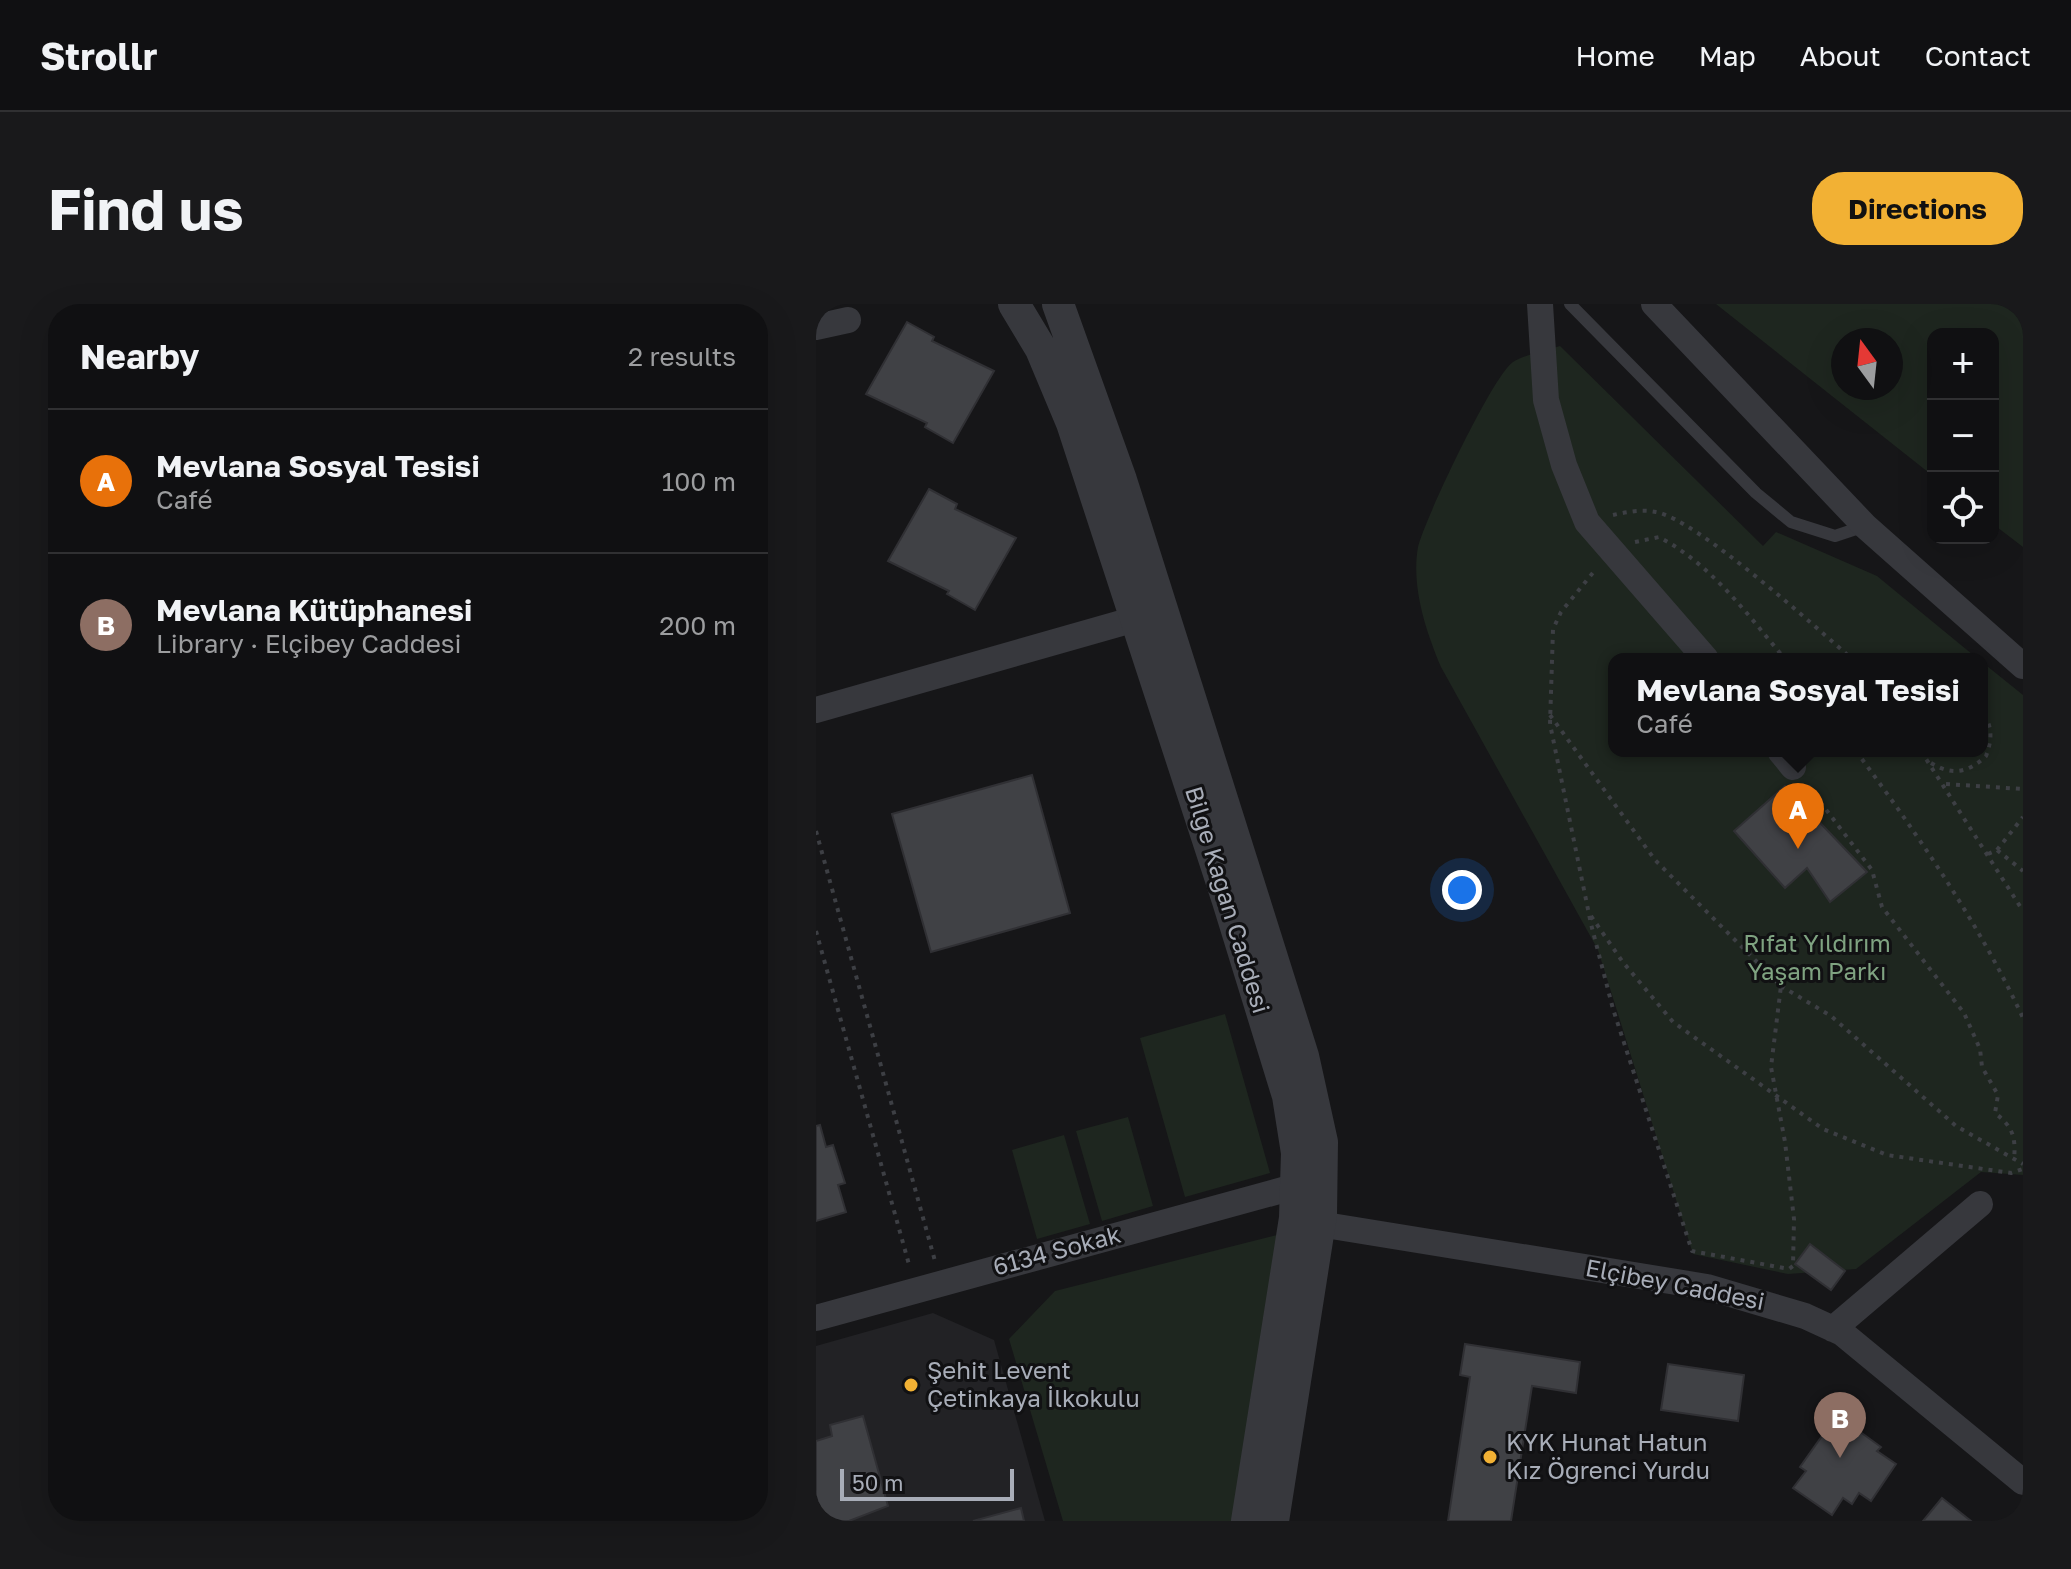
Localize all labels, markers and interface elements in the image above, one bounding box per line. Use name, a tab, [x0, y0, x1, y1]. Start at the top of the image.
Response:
text: Strollr	[40, 33, 158, 78]
text: Home	[1576, 39, 1655, 72]
text: Map	[1699, 39, 1756, 72]
text: About	[1800, 39, 1881, 72]
text: Contact	[1925, 39, 2031, 72]
button: Directions	[1812, 172, 2023, 245]
text: Find us	[48, 175, 244, 242]
north arrow	[1831, 328, 1903, 400]
map controls	[1927, 328, 1999, 544]
button: +	[1927, 328, 1999, 400]
text: Nearby	[80, 336, 200, 376]
text: 2 results	[628, 341, 736, 372]
button: −	[1927, 400, 1999, 472]
text: Mevlana Sosyal Tesisi	[156, 448, 480, 484]
text: A	[97, 466, 115, 497]
text: 100 m	[662, 466, 736, 497]
button: locate	[1927, 472, 1999, 544]
text: Café	[156, 484, 213, 515]
text: Mevlana Kütüphanesi	[156, 592, 472, 628]
text: B	[97, 610, 115, 641]
text: 200 m	[659, 610, 736, 641]
text: Library · Elçibey Caddesi	[156, 628, 461, 659]
popup	[1608, 653, 1988, 757]
text: Mevlana Sosyal Tesisi	[1636, 672, 1960, 708]
text: Café	[1636, 708, 1693, 739]
street label: Bilge Kağan Caddesi	[1180, 782, 1277, 1017]
pin: A	[1772, 783, 1824, 849]
your location	[1442, 870, 1482, 910]
park label: Rıfat Yıldırım Yaşam Parkı	[1743, 928, 1891, 985]
street label: 6134 Sokak	[990, 1219, 1124, 1281]
street label: Elçibey Caddesi	[1583, 1252, 1767, 1315]
place label: Şehit Levent Çetinkaya İlkokulu	[927, 1355, 1140, 1412]
marker: Şehit Levent Çetinkaya İlkokulu	[902, 1376, 920, 1394]
pin: B	[1814, 1392, 1866, 1458]
place label: KYK Hunat Hatun Kız Öğrenci Yurdu	[1506, 1427, 1710, 1484]
marker: KYK Hunat Hatun Kız Öğrenci Yurdu	[1481, 1448, 1499, 1466]
scale bar	[840, 1465, 1014, 1501]
text: 50 m	[852, 1469, 903, 1496]

